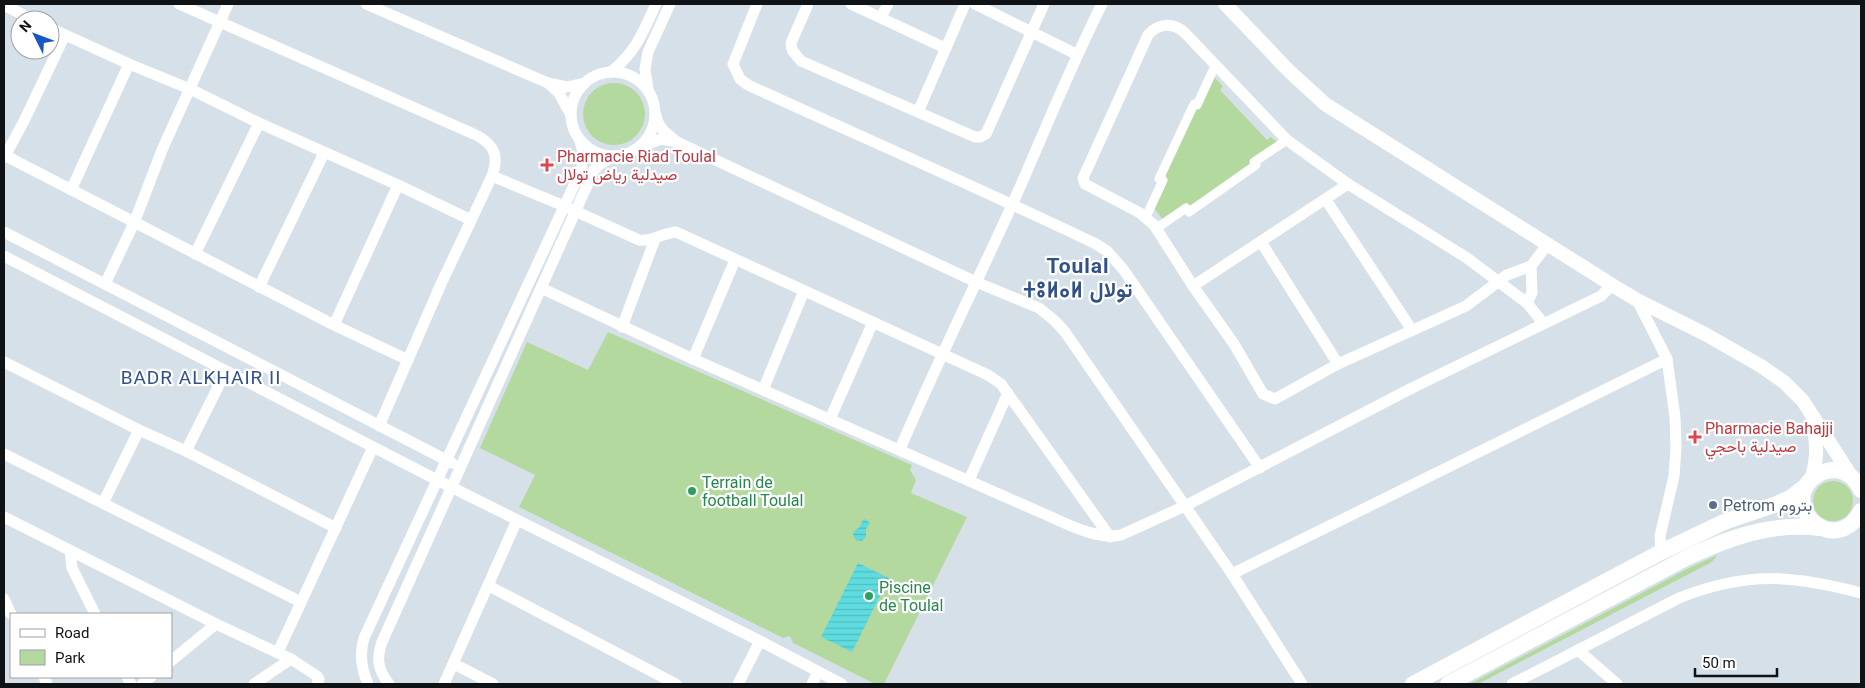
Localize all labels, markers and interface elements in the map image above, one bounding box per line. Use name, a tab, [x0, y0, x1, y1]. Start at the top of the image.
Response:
north arrow	[10, 10, 60, 60]
text: N	[16, 17, 35, 35]
place label: Pharmacie Riad Toulal صيدلية رياض تولال	[557, 147, 716, 185]
marker: Pharmacie Riad Toulal صيدلية رياض تولال	[541, 159, 553, 171]
district label: Toulal ⵜⵓⵍⴰⵍ تولال	[1024, 254, 1133, 303]
district label: BADR ALKHAIR II	[121, 366, 281, 389]
place label: Pharmacie Bahajji صيدلية باحجي	[1705, 419, 1833, 460]
marker: Pharmacie Bahajji صيدلية باحجي	[1689, 431, 1701, 443]
place label: Terrain de football Toulal	[702, 473, 803, 510]
marker: Terrain de football Toulal	[686, 485, 698, 497]
place label: Petrom بتروم	[1723, 496, 1812, 516]
marker: Petrom بتروم	[1707, 499, 1719, 511]
place label: Piscine de Toulal	[879, 578, 943, 615]
marker: Piscine de Toulal	[863, 590, 875, 602]
legend	[10, 613, 172, 678]
text: Road	[55, 624, 89, 642]
scale bar	[1695, 646, 1778, 678]
text: Park	[55, 649, 86, 667]
text: 50 m	[1702, 654, 1736, 672]

